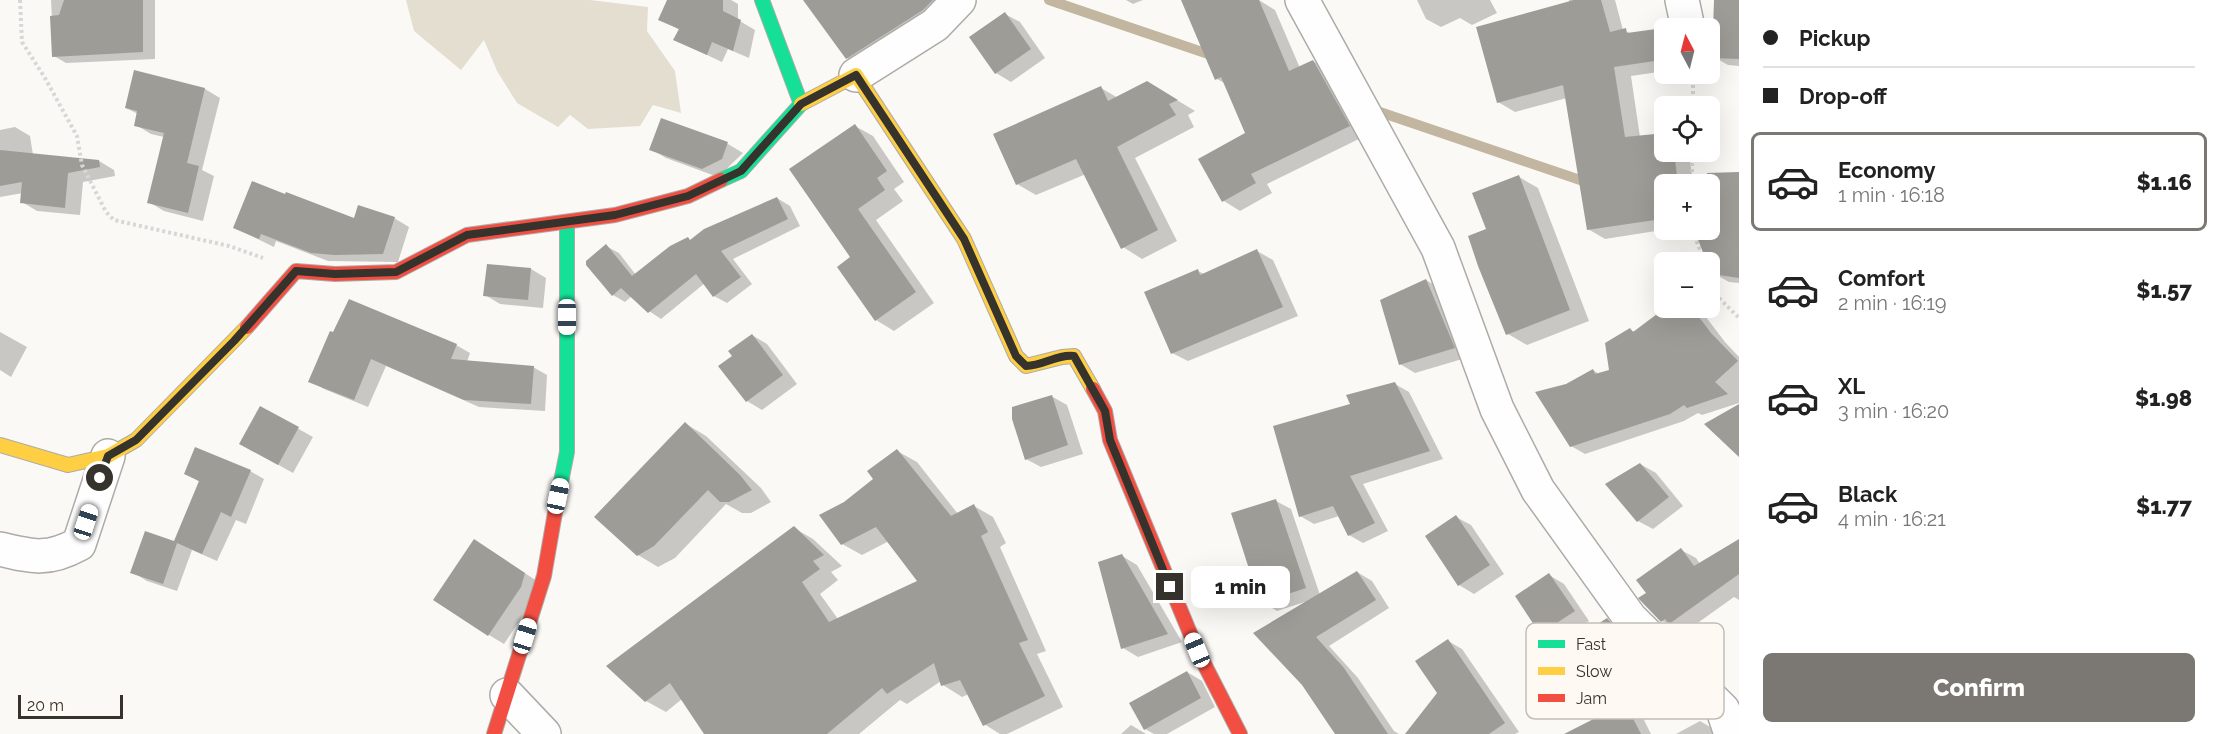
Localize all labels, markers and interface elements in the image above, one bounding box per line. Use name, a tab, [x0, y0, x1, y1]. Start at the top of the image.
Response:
north arrow	[1654, 18, 1720, 84]
map controls	[1654, 18, 1720, 318]
text: Pickup	[1799, 25, 1871, 51]
text: Drop-off	[1799, 83, 1887, 109]
button: locate	[1654, 96, 1720, 162]
icon: car	[1766, 155, 1820, 209]
text: Economy	[1838, 157, 1936, 183]
text: $1.16	[2136, 169, 2192, 195]
button: +	[1654, 174, 1720, 240]
text: 1 min · 16:18	[1838, 183, 1945, 207]
button: −	[1654, 252, 1720, 318]
icon: car	[1766, 263, 1820, 317]
text: Comfort	[1838, 265, 1925, 291]
text: $1.57	[2136, 277, 2192, 303]
text: 2 min · 16:19	[1838, 291, 1947, 315]
car	[558, 299, 576, 335]
icon: car	[1766, 371, 1820, 425]
text: XL	[1838, 373, 1865, 399]
text: $1.98	[2135, 385, 2192, 411]
text: 3 min · 16:20	[1838, 399, 1949, 423]
route start	[86, 464, 113, 491]
car	[545, 477, 571, 515]
icon: car	[1766, 479, 1820, 533]
text: Black	[1838, 481, 1897, 507]
text: $1.77	[2136, 493, 2192, 519]
car	[72, 502, 100, 542]
text: 4 min · 16:21	[1838, 507, 1946, 531]
callout: 1 min	[1191, 566, 1290, 608]
route end	[1156, 573, 1183, 600]
text: 1 min	[1215, 575, 1266, 599]
car	[511, 616, 539, 656]
legend	[1526, 623, 1724, 719]
car	[1182, 630, 1212, 670]
text: Fast	[1576, 635, 1607, 654]
button: Confirm	[1763, 653, 2195, 722]
text: Slow	[1576, 662, 1612, 681]
text: Jam	[1576, 689, 1607, 708]
scale bar	[18, 692, 123, 720]
text: 20 m	[27, 696, 64, 715]

